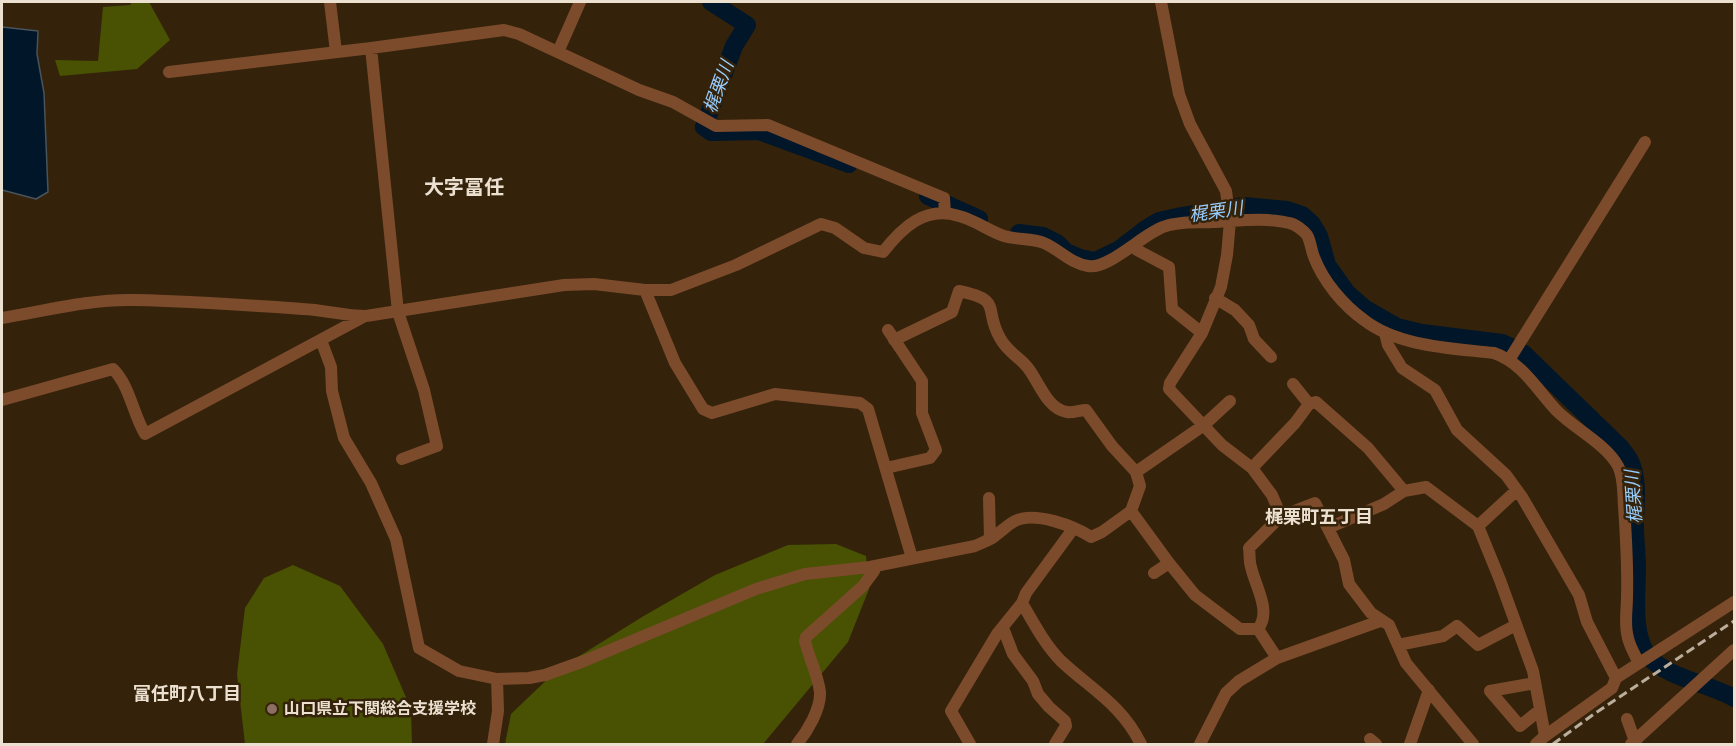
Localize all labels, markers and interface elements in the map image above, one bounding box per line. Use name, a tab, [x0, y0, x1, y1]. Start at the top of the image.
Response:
water label: 梶栗川	[700, 58, 738, 116]
district label: 大字冨任	[424, 176, 504, 200]
water label: 梶栗川	[1188, 198, 1244, 226]
water label: 梶栗川	[1621, 469, 1647, 525]
district label: 梶栗町五丁目	[1265, 506, 1373, 528]
district label: 富任町八丁目	[133, 683, 241, 705]
place label: 山口県立下関総合支援学校	[284, 699, 476, 719]
marker: 山口県立下関総合支援学校	[265, 702, 279, 716]

